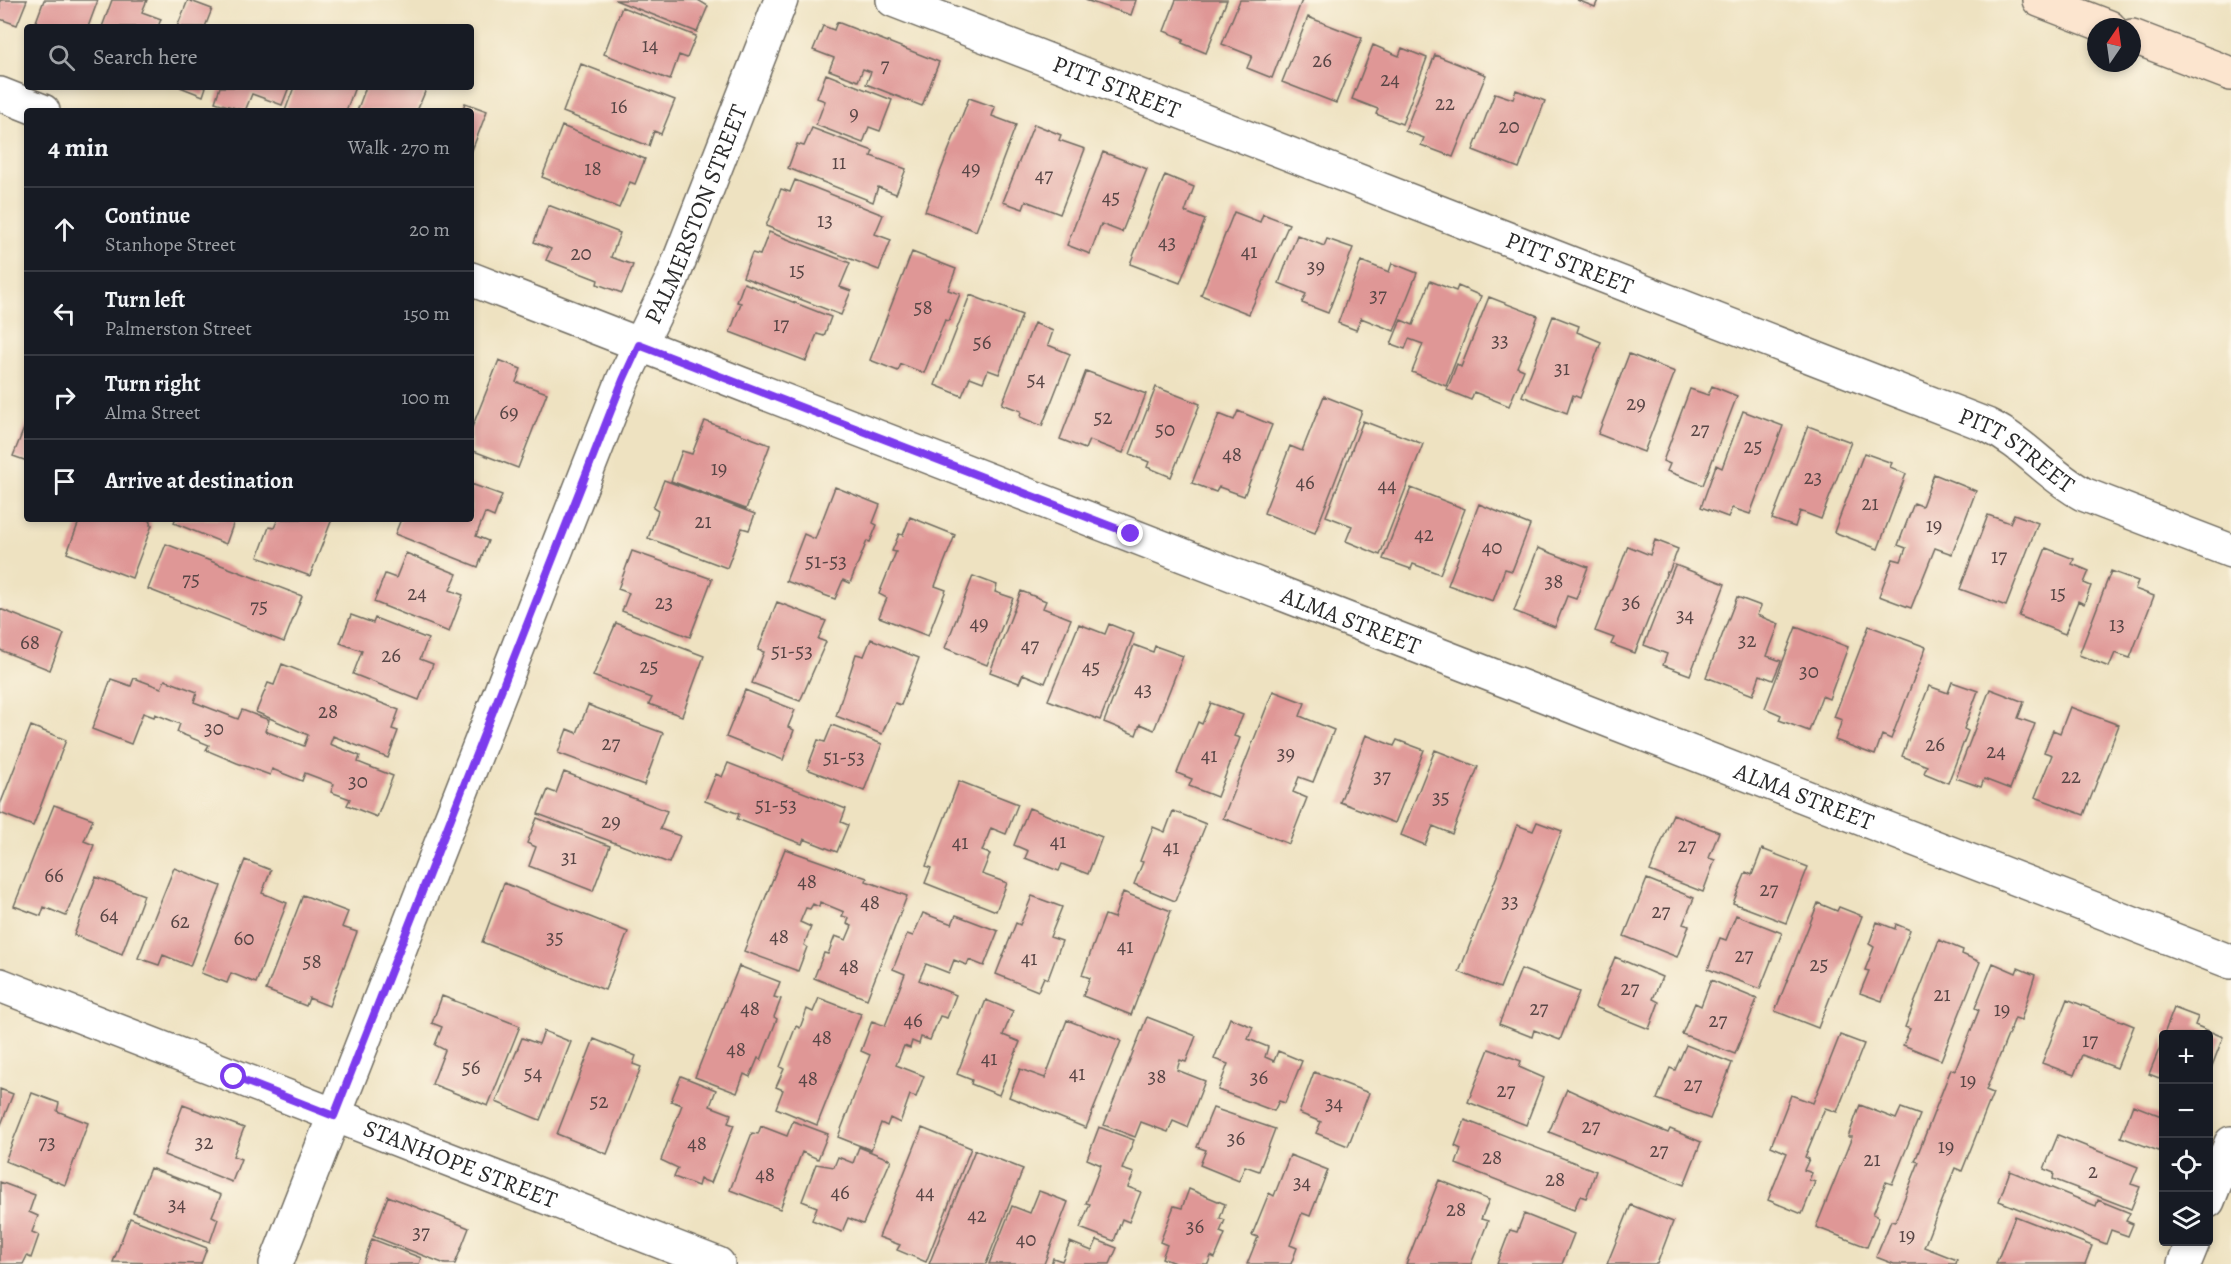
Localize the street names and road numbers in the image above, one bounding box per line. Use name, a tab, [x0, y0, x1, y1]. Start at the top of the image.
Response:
street label: PITT STREET	[1048, 48, 1185, 126]
street label: PALMERSTON STREET	[637, 100, 755, 329]
street label: PITT STREET	[1501, 224, 1638, 302]
street label: PITT STREET	[1954, 400, 2081, 500]
street label: ALMA STREET	[1276, 579, 1426, 662]
street label: ALMA STREET	[1729, 754, 1879, 838]
street label: STANHOPE STREET	[359, 1112, 562, 1216]

